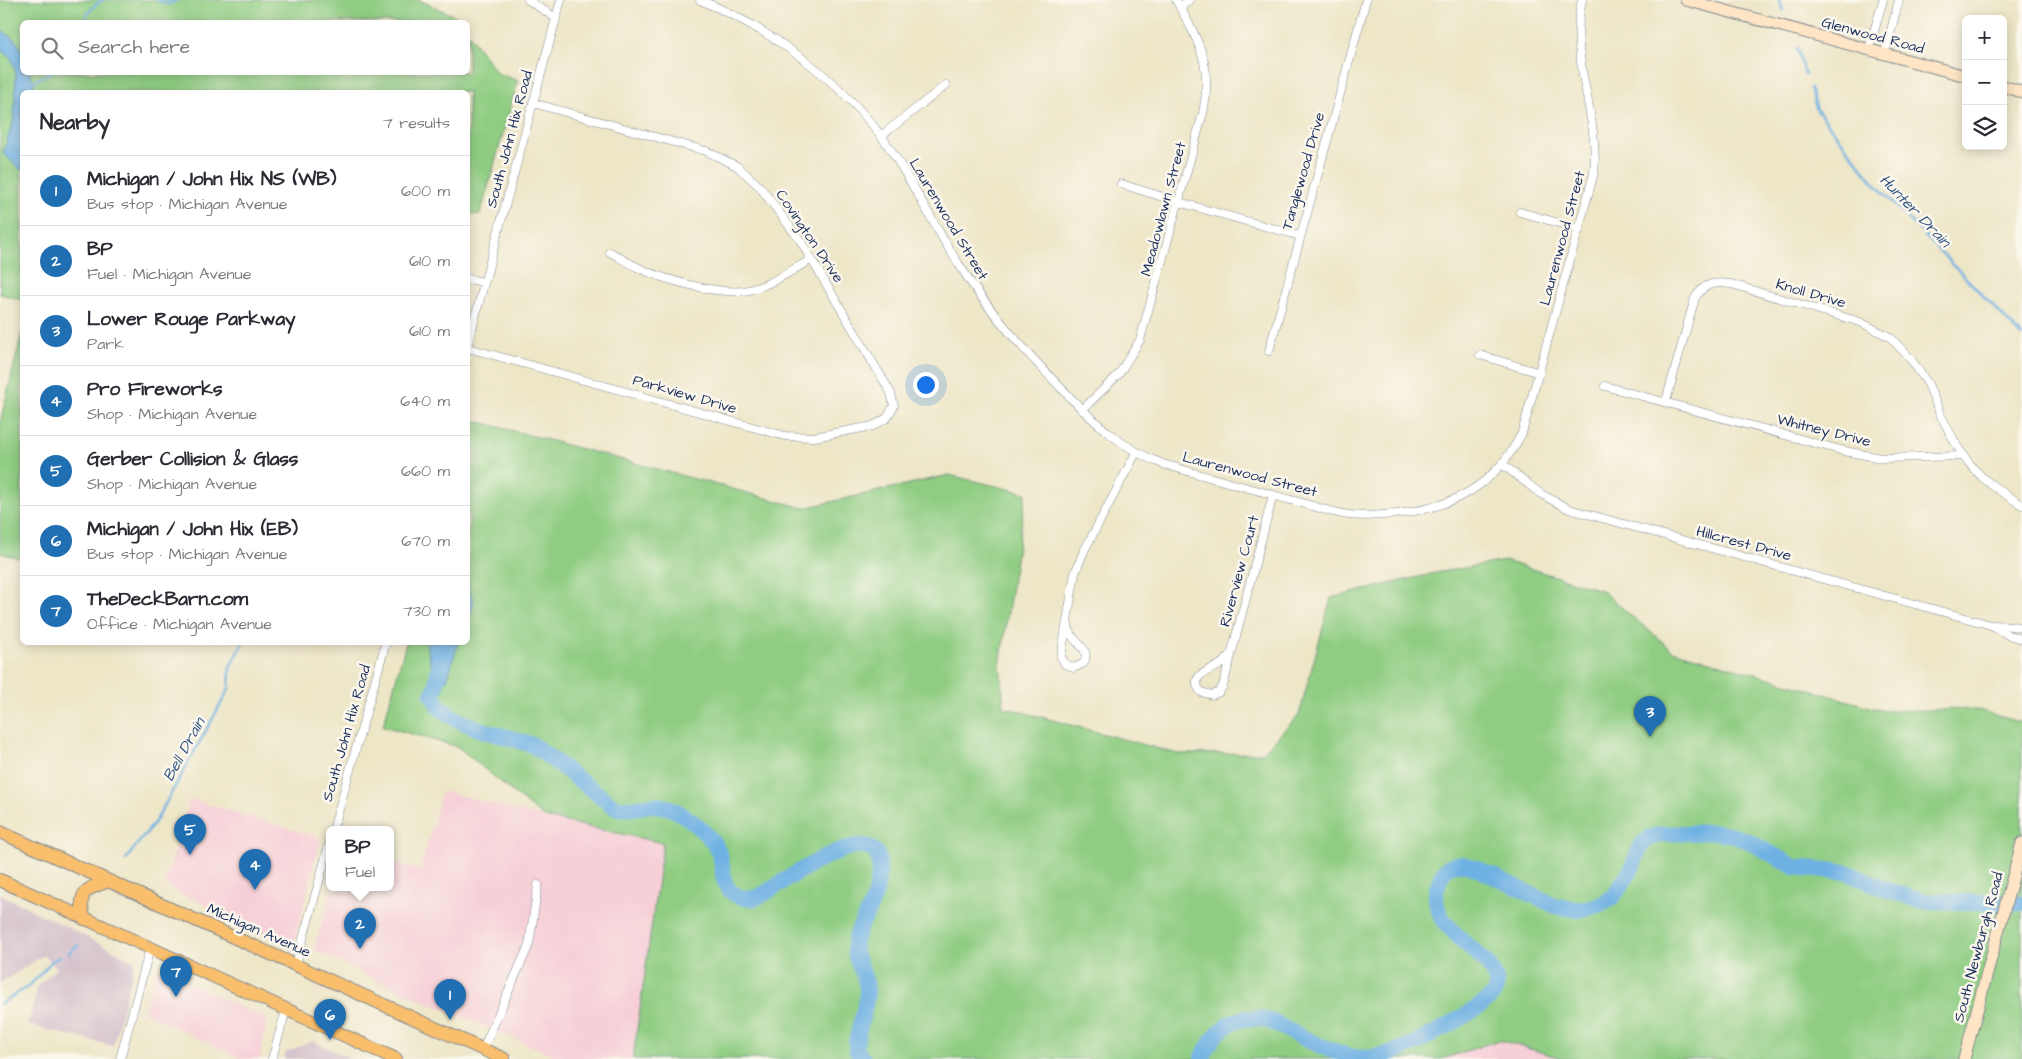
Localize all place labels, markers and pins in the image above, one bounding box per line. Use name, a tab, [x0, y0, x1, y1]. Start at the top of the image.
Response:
pin: 3	[1634, 696, 1666, 737]
pin: 5	[174, 814, 206, 855]
pin: 4	[239, 849, 271, 890]
pin: 2	[344, 908, 376, 949]
pin: 7	[160, 956, 192, 997]
pin: 1	[434, 979, 466, 1020]
pin: 6	[314, 999, 346, 1040]

